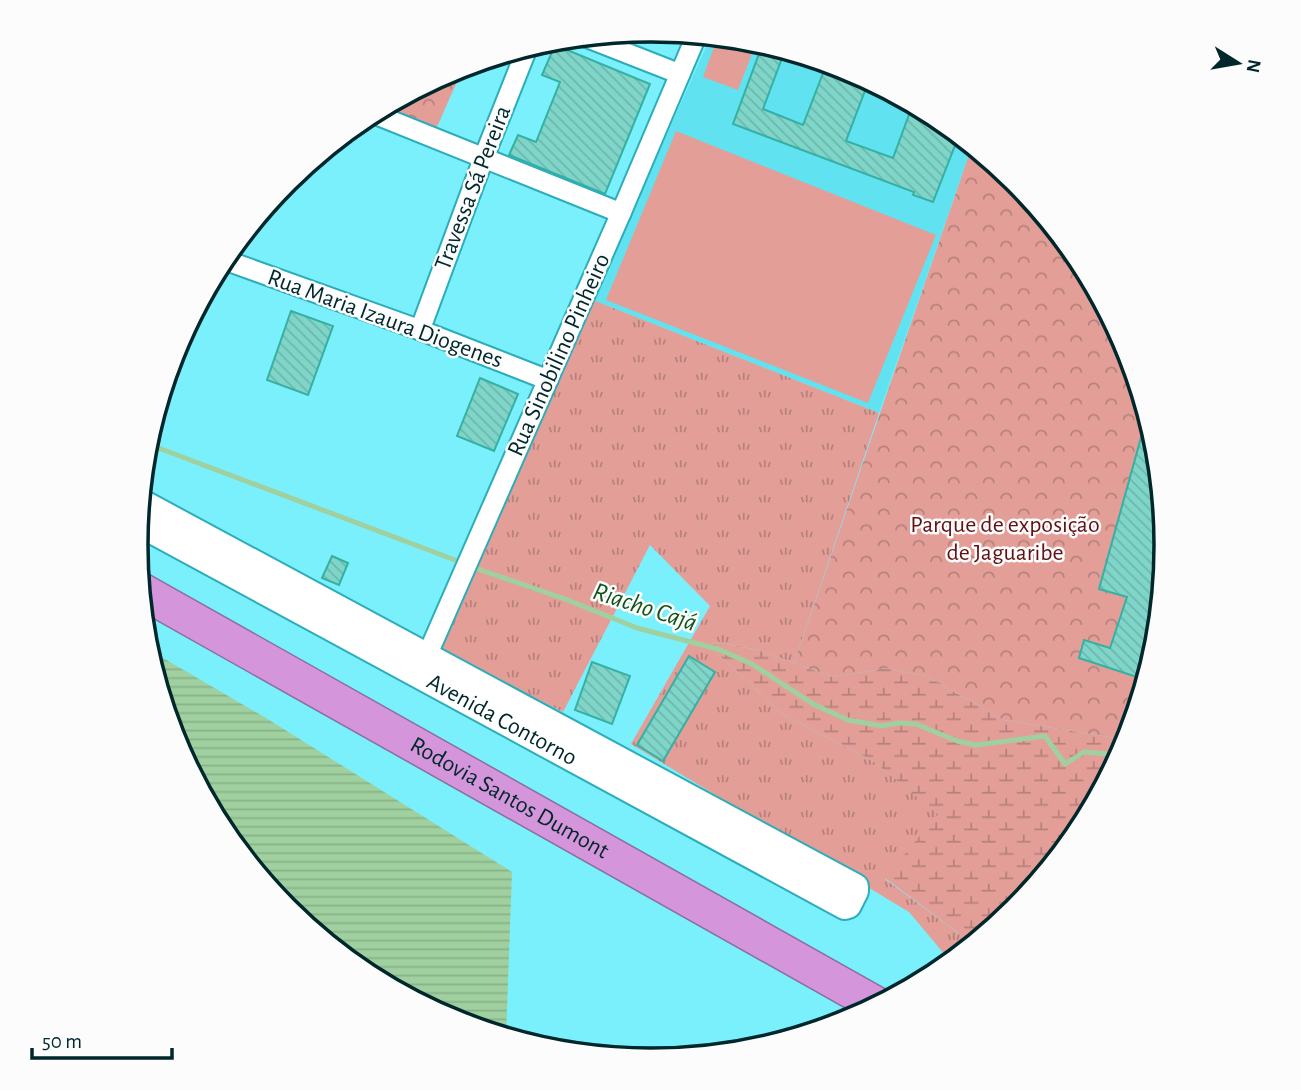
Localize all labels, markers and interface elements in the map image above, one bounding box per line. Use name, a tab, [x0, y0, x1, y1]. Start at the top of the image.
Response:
north arrow	[1203, 28, 1273, 98]
text: N	[1243, 58, 1264, 74]
street label: Travessa Sá Pereira	[431, 103, 515, 273]
street label: Rua Sinobilino Pinheiro	[504, 250, 614, 460]
street label: Rua Maria Izaura Diogenes	[264, 265, 506, 373]
park label: Parque de exposição de Jaguaribe	[910, 513, 1100, 565]
water label: Riacho Cajá	[590, 578, 700, 636]
street label: Avenida Contorno	[423, 670, 581, 770]
street label: Rodovia Santos Dumont	[406, 733, 613, 864]
scale bar	[32, 1016, 172, 1060]
text: 50 m	[42, 1031, 82, 1052]

